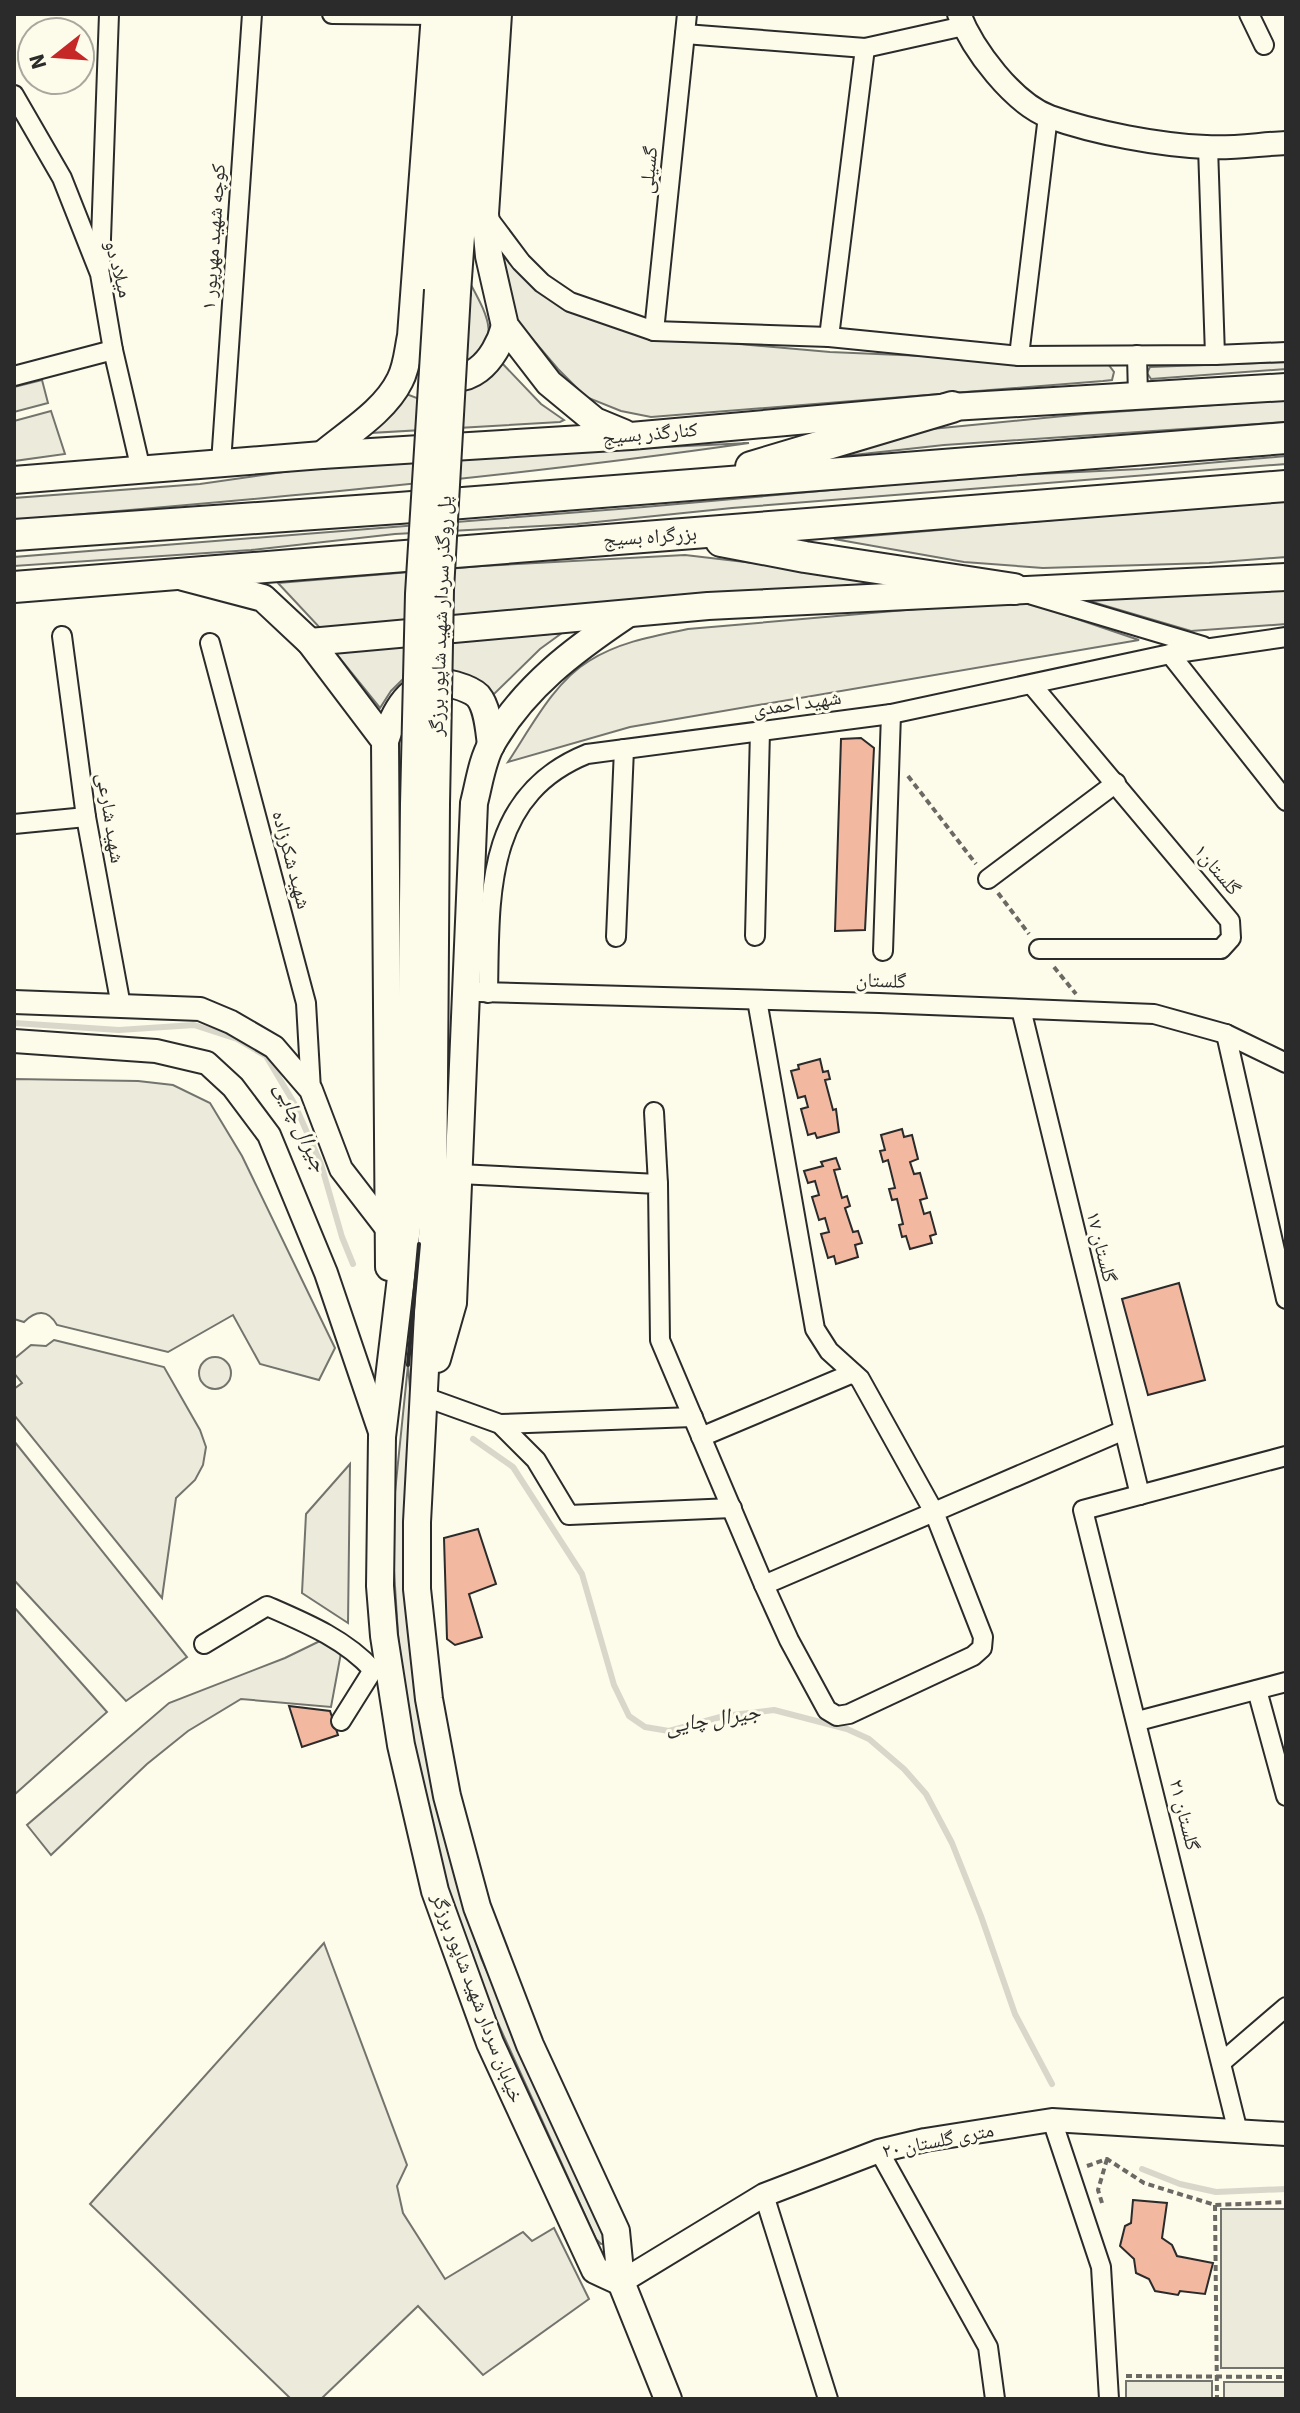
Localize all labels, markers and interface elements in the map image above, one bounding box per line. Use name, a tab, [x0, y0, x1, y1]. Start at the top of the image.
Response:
north arrow	[16, 16, 96, 96]
text: N	[20, 50, 55, 73]
street label: گسیلی	[633, 145, 665, 195]
street label: کوچه شهید مهرپور ۱	[195, 163, 233, 311]
street label: میلاد دو	[97, 237, 139, 301]
street label: کنارگذر بسیج	[601, 416, 699, 452]
street label: پل روگذر سردار شهید شاپور برزگر	[423, 495, 459, 738]
street label: بزرگراه بسیج	[602, 520, 698, 554]
street label: شهید احمدی	[751, 684, 843, 724]
street label: شهید شارعی	[89, 771, 131, 865]
street label: شهید شکرزاده	[264, 808, 318, 912]
street label: گلستان۱	[1187, 838, 1247, 902]
street label: گلستان	[855, 966, 907, 996]
water label: جیرال چایی	[266, 1077, 336, 1178]
street label: گلستان ۱۷	[1079, 1208, 1123, 1286]
water label: جیرال چایی	[663, 1696, 764, 1742]
street label: گلستان ۲۱	[1162, 1776, 1206, 1854]
street label: خیابان سردار شهید شاپور برزگر	[424, 1888, 530, 2107]
street label: ۲۰ متری گلستان	[880, 2116, 996, 2166]

